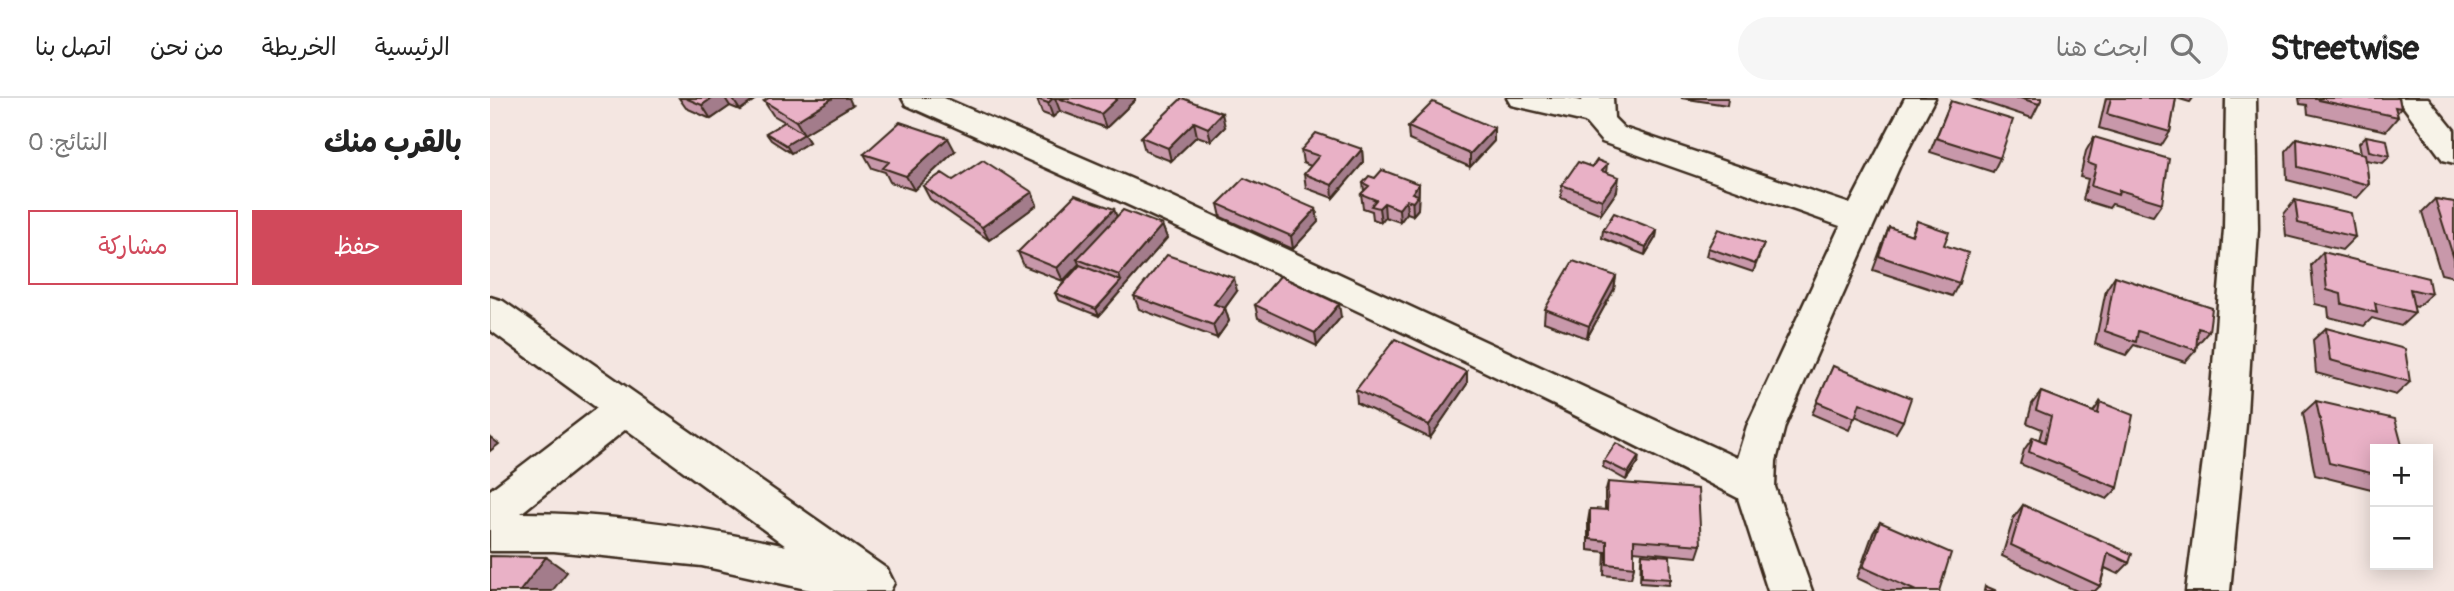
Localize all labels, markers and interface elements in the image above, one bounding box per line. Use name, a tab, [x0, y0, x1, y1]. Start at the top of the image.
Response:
search box	[1738, 17, 2228, 80]
text: Streetwise	[2270, 28, 2419, 69]
icon: search	[2166, 29, 2204, 67]
text: ابحث هنا	[2056, 32, 2148, 64]
text: اتصل بنا	[35, 33, 112, 62]
text: من نحن	[150, 33, 224, 62]
text: الخريطة	[262, 33, 337, 62]
text: الرئيسية	[375, 33, 450, 62]
text: بالقرب منك	[324, 124, 462, 161]
text: النتائج: 0	[28, 128, 108, 157]
button: مشاركة	[28, 210, 238, 285]
button: حفظ	[252, 210, 462, 285]
map controls	[2370, 444, 2433, 570]
button: +	[2370, 444, 2433, 507]
button: −	[2370, 507, 2433, 570]

